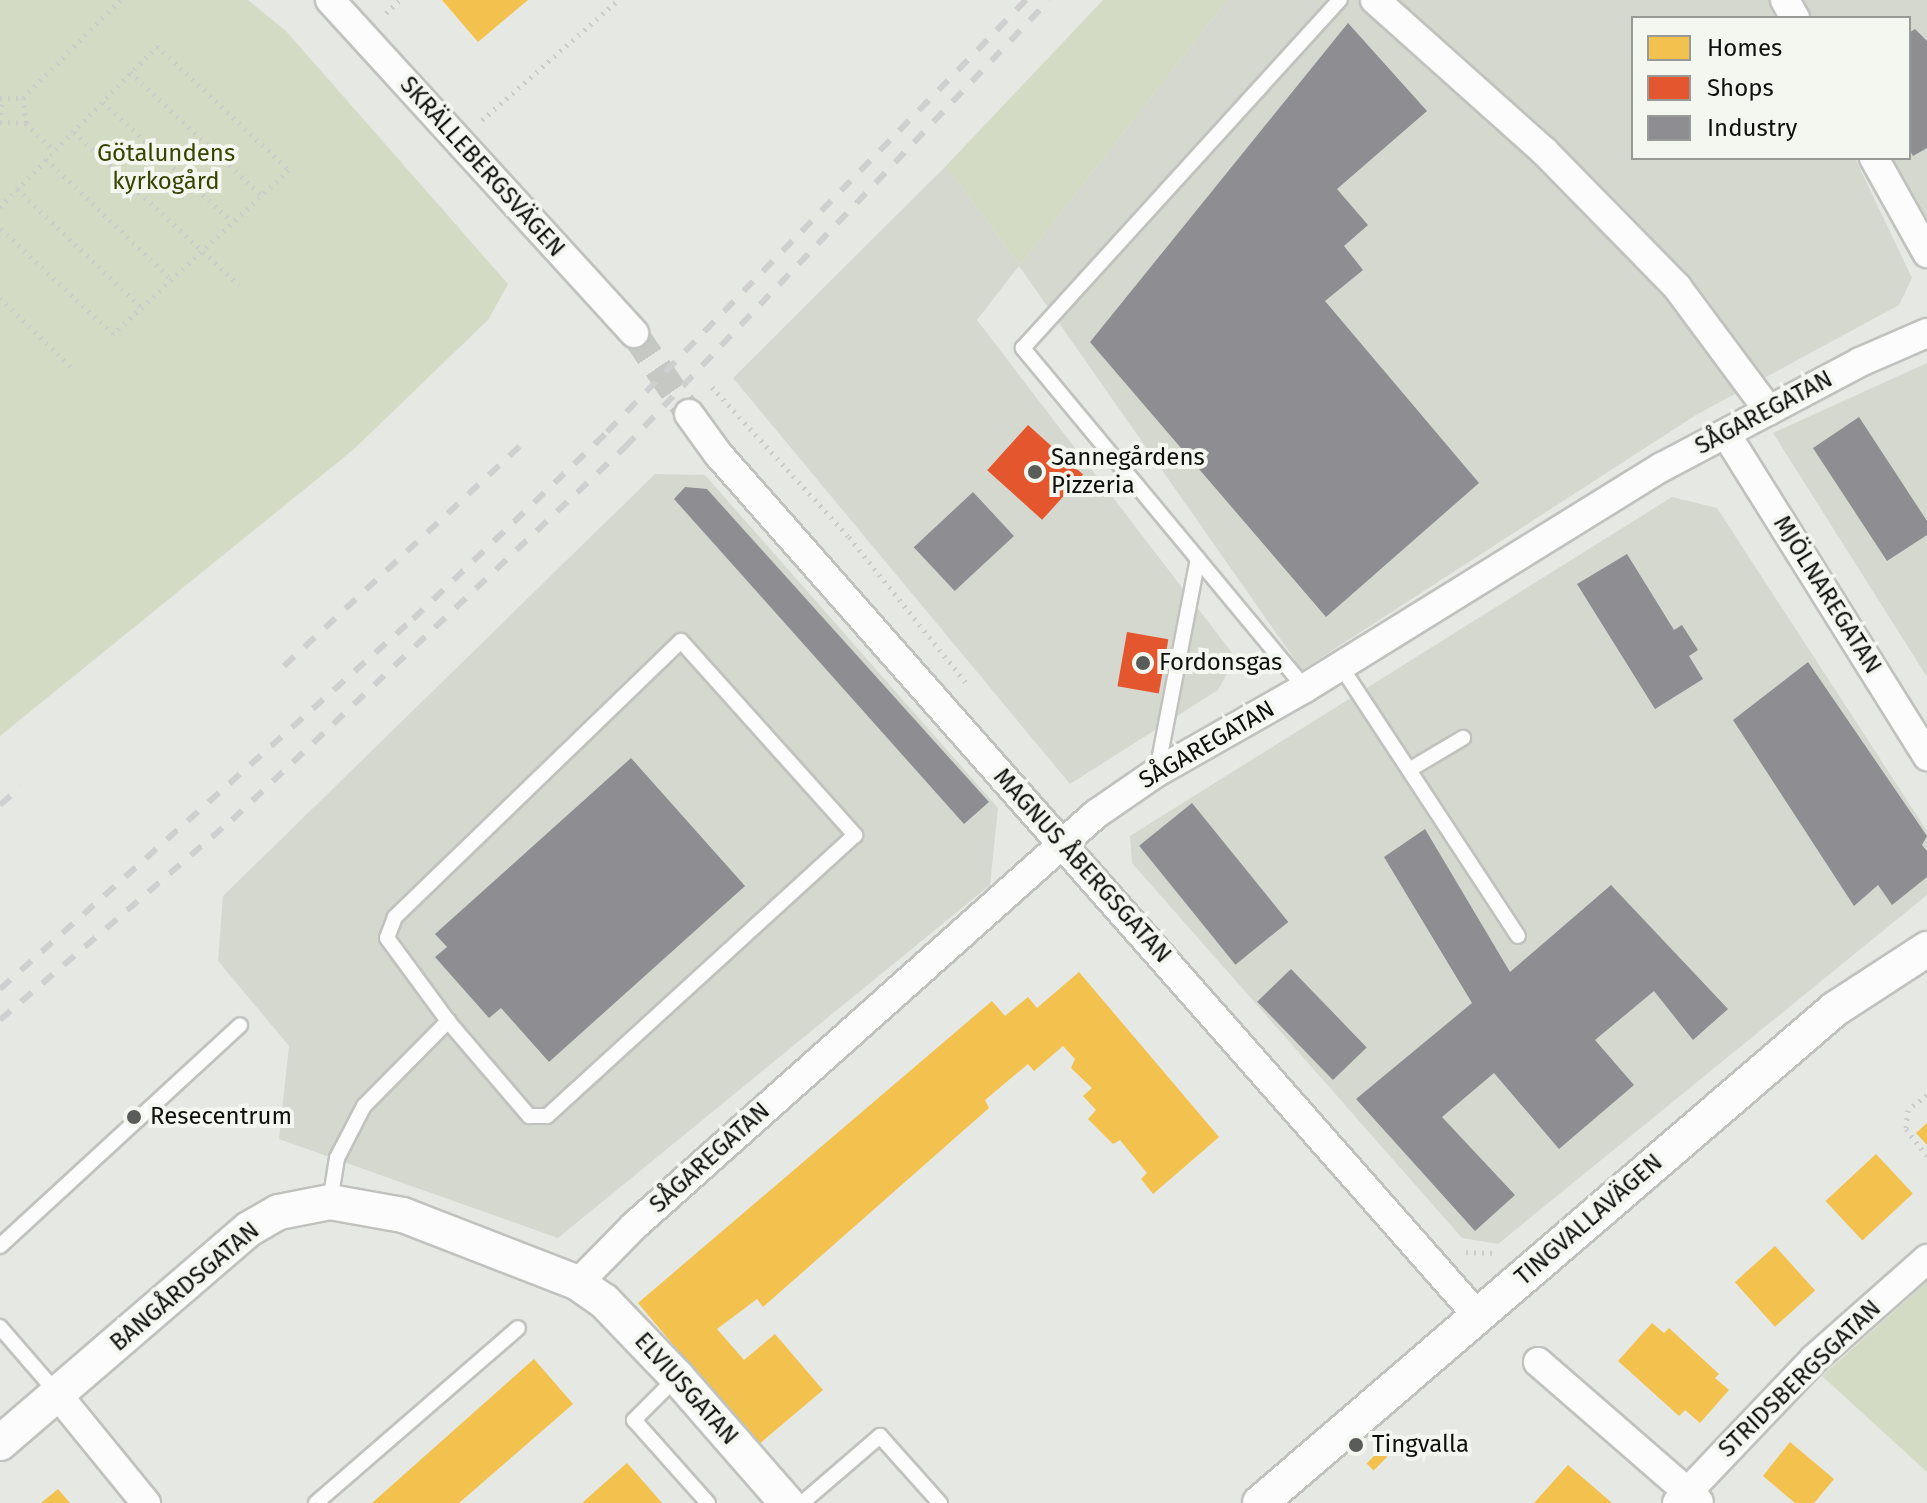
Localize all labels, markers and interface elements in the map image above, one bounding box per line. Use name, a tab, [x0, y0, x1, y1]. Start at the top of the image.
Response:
legend	[1631, 16, 1911, 160]
text: Homes	[1707, 34, 1782, 62]
street label: SKRÄLLEBERGSVÄGEN	[393, 71, 571, 263]
text: Shops	[1707, 74, 1774, 102]
text: Industry	[1707, 114, 1797, 142]
park label: Götalundens kyrkogård	[97, 140, 235, 196]
street label: SÅGAREGATAN	[1690, 365, 1838, 461]
place label: Sannegårdens Pizzeria	[1051, 444, 1205, 500]
marker: Sannegårdens Pizzeria	[1026, 463, 1044, 481]
street label: MJÖLNAREGATAN	[1767, 511, 1887, 679]
place label: Fordonsgas	[1159, 649, 1282, 677]
marker: Fordonsgas	[1134, 654, 1152, 672]
street label: SÅGAREGATAN	[1134, 695, 1280, 795]
street label: MAGNUS ÅBERGSGATAN	[987, 763, 1177, 969]
street label: SÅGAREGATAN	[644, 1097, 776, 1219]
place label: Resecentrum	[150, 1103, 292, 1131]
marker: Resecentrum	[125, 1108, 143, 1126]
street label: TINGVALLAVÄGEN	[1509, 1148, 1669, 1292]
street label: BANGÅRDSGATAN	[105, 1216, 265, 1358]
street label: STRIDSBERGSGATAN	[1713, 1294, 1887, 1464]
street label: ELVIUSGATAN	[628, 1327, 744, 1451]
place label: Tingvalla	[1372, 1431, 1469, 1459]
marker: Tingvalla	[1347, 1436, 1365, 1454]

